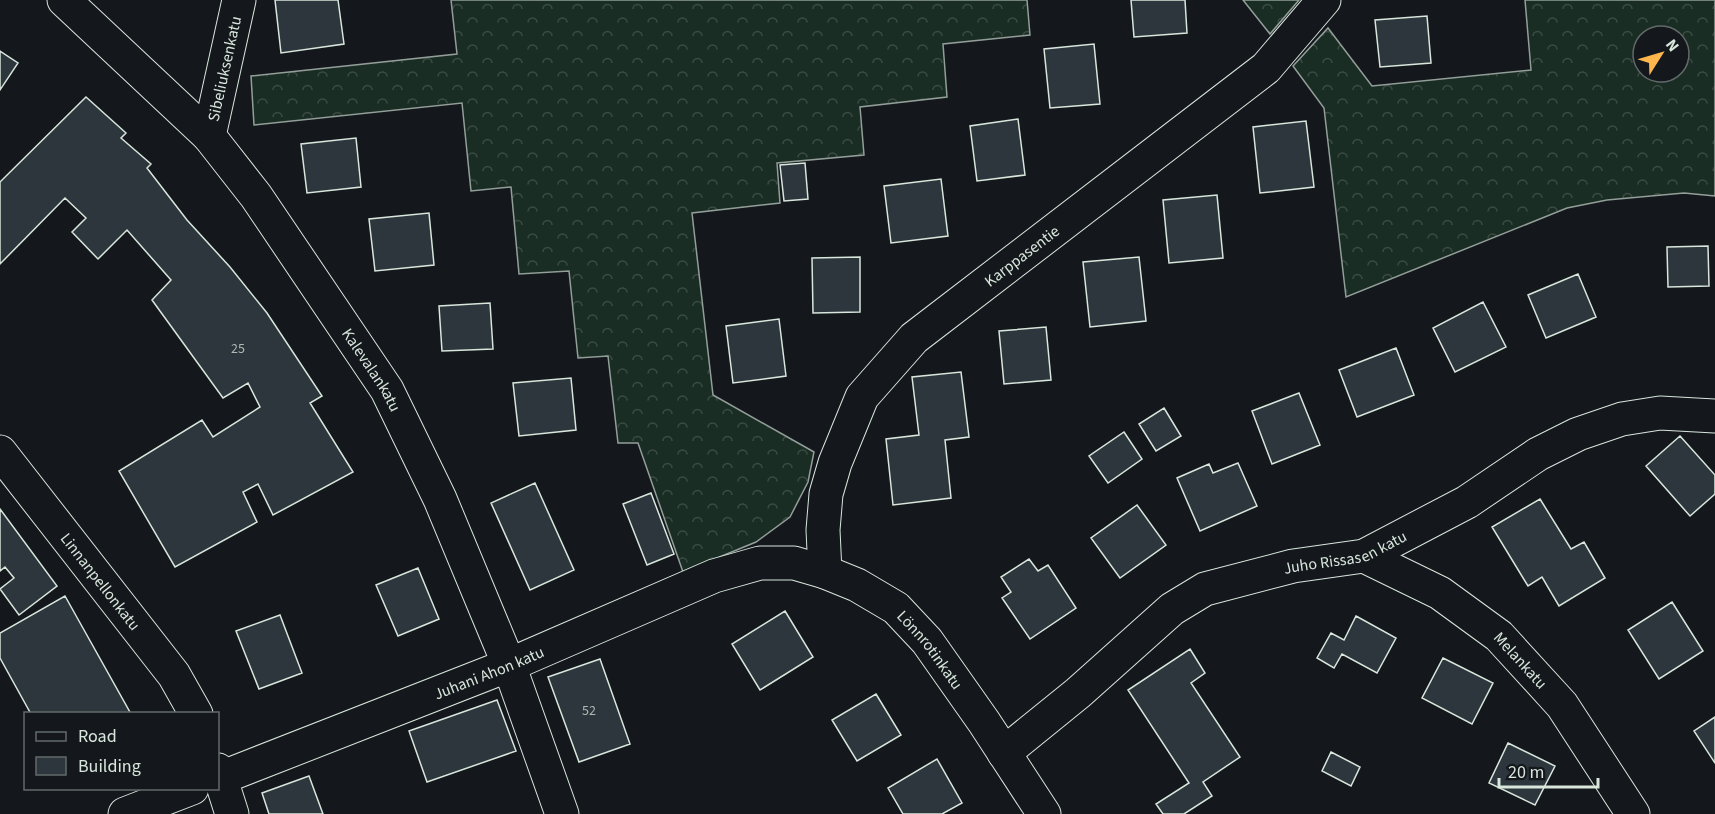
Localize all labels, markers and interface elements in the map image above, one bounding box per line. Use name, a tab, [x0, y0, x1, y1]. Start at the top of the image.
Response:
street label: Sibeliuksenkatu	[203, 14, 247, 124]
north arrow	[1631, 24, 1691, 84]
text: N	[1660, 35, 1684, 56]
street label: Karppasentie	[980, 220, 1064, 292]
street label: Kalevalankatu	[336, 324, 406, 416]
house number: 25	[231, 339, 245, 359]
street label: Juho Rissasen katu	[1281, 526, 1411, 580]
street label: Linnanpellonkatu	[55, 529, 145, 635]
street label: Lönnrotinkatu	[892, 606, 968, 694]
street label: Melankatu	[1488, 627, 1552, 694]
street label: Juhani Ahon katu	[431, 641, 548, 705]
house number: 52	[582, 701, 596, 721]
legend	[24, 712, 219, 790]
text: Road	[78, 724, 117, 749]
scale bar	[1499, 751, 1598, 789]
text: Building	[78, 754, 141, 779]
text: 20 m	[1508, 760, 1544, 785]

